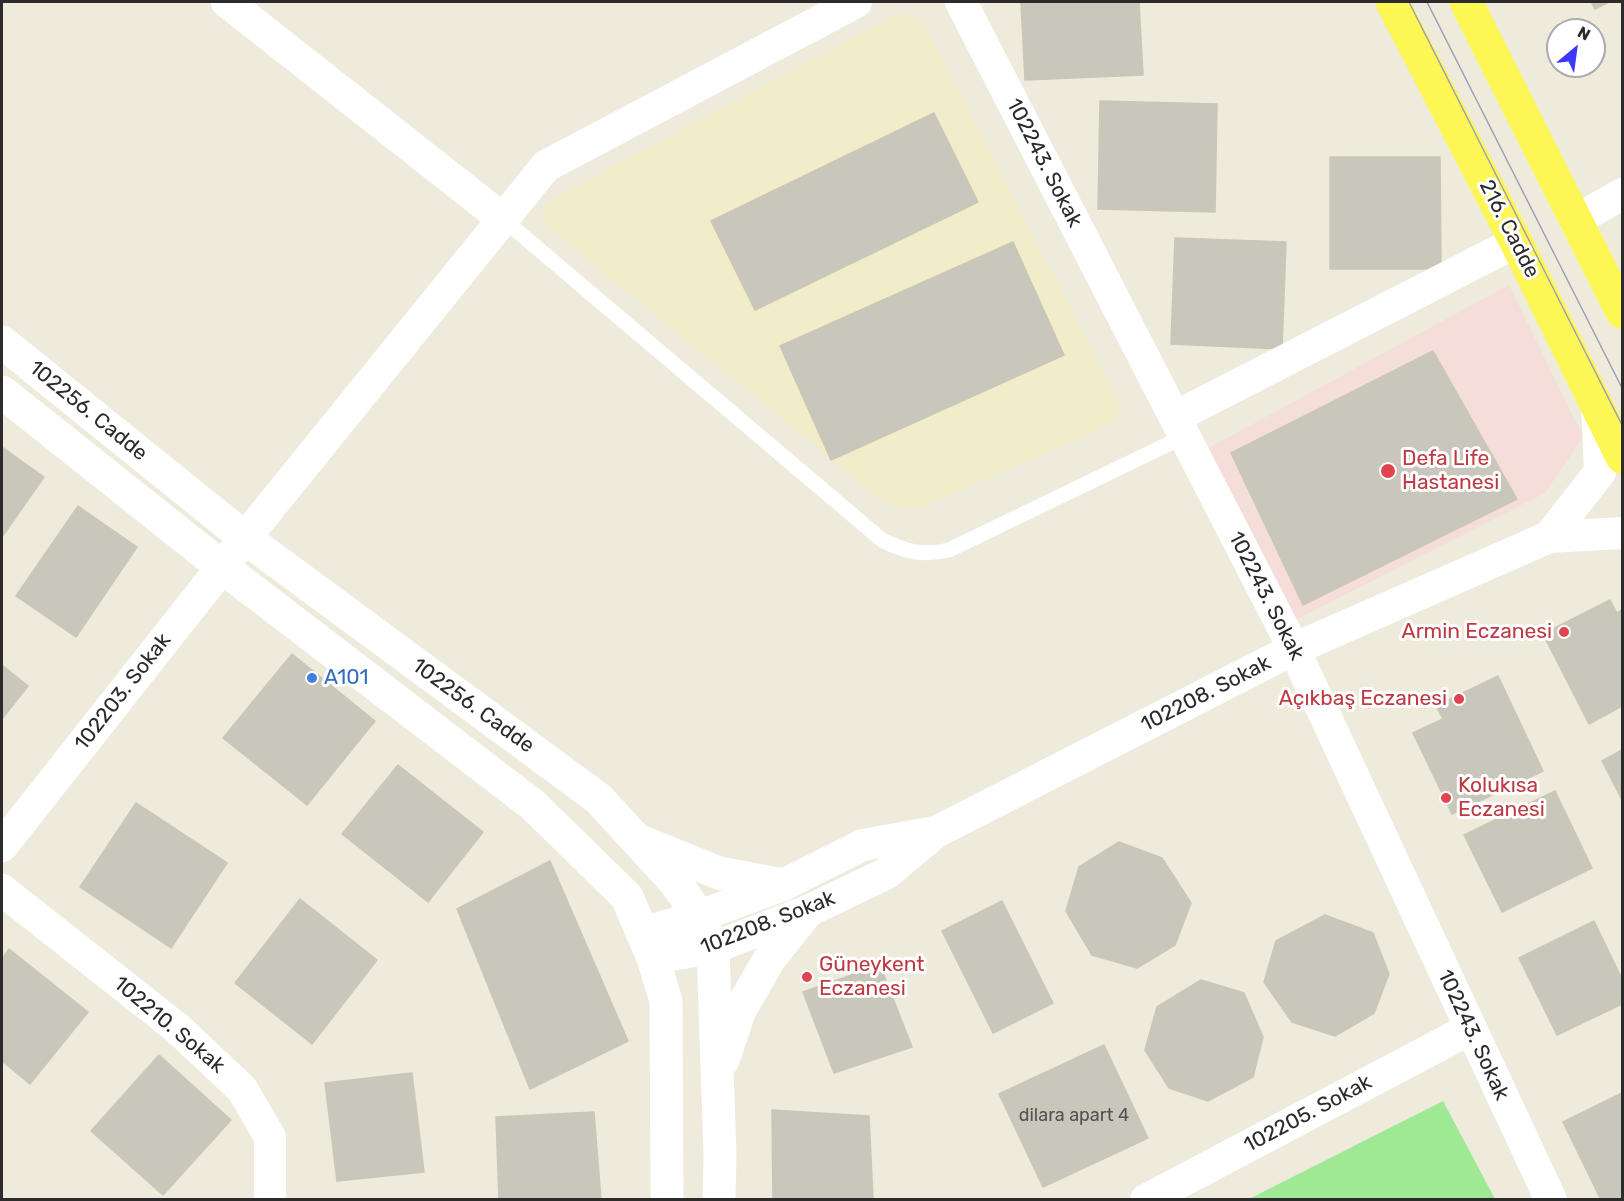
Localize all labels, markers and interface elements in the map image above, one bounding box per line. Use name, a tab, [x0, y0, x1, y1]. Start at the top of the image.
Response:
north arrow	[1546, 18, 1606, 78]
text: N	[1574, 22, 1594, 45]
street label: 102243. Sokak	[1001, 94, 1087, 232]
street label: 216. Cadde	[1474, 176, 1544, 282]
street label: 102256. Cadde	[24, 356, 152, 466]
place label: Defa Life Hastanesi	[1402, 446, 1499, 496]
marker: Defa Life Hastanesi	[1379, 462, 1397, 480]
street label: 102243. Sokak	[1223, 527, 1309, 665]
place label: Armin Eczanesi	[1402, 619, 1552, 645]
marker: Armin Eczanesi	[1557, 625, 1571, 639]
street label: 102203. Sokak	[70, 628, 176, 756]
street label: 102208. Sokak	[1137, 651, 1275, 737]
street label: 102256. Cadde	[407, 653, 539, 759]
place label: A101	[324, 665, 368, 691]
marker: A101	[305, 671, 319, 685]
place label: Açıkbaş Eczanesi	[1279, 686, 1447, 712]
marker: Açıkbaş Eczanesi	[1452, 692, 1466, 706]
place label: Kolukısa Eczanesi	[1458, 773, 1545, 823]
marker: Kolukısa Eczanesi	[1439, 791, 1453, 805]
street label: 102208. Sokak	[697, 886, 839, 960]
place label: Güneykent Eczanesi	[819, 952, 924, 1002]
street label: 102243. Sokak	[1432, 966, 1514, 1104]
marker: Güneykent Eczanesi	[800, 970, 814, 984]
street label: 102210. Sokak	[108, 971, 230, 1079]
street label: 102205. Sokak	[1240, 1070, 1376, 1158]
house number: dilara apart 4	[1019, 1105, 1129, 1127]

